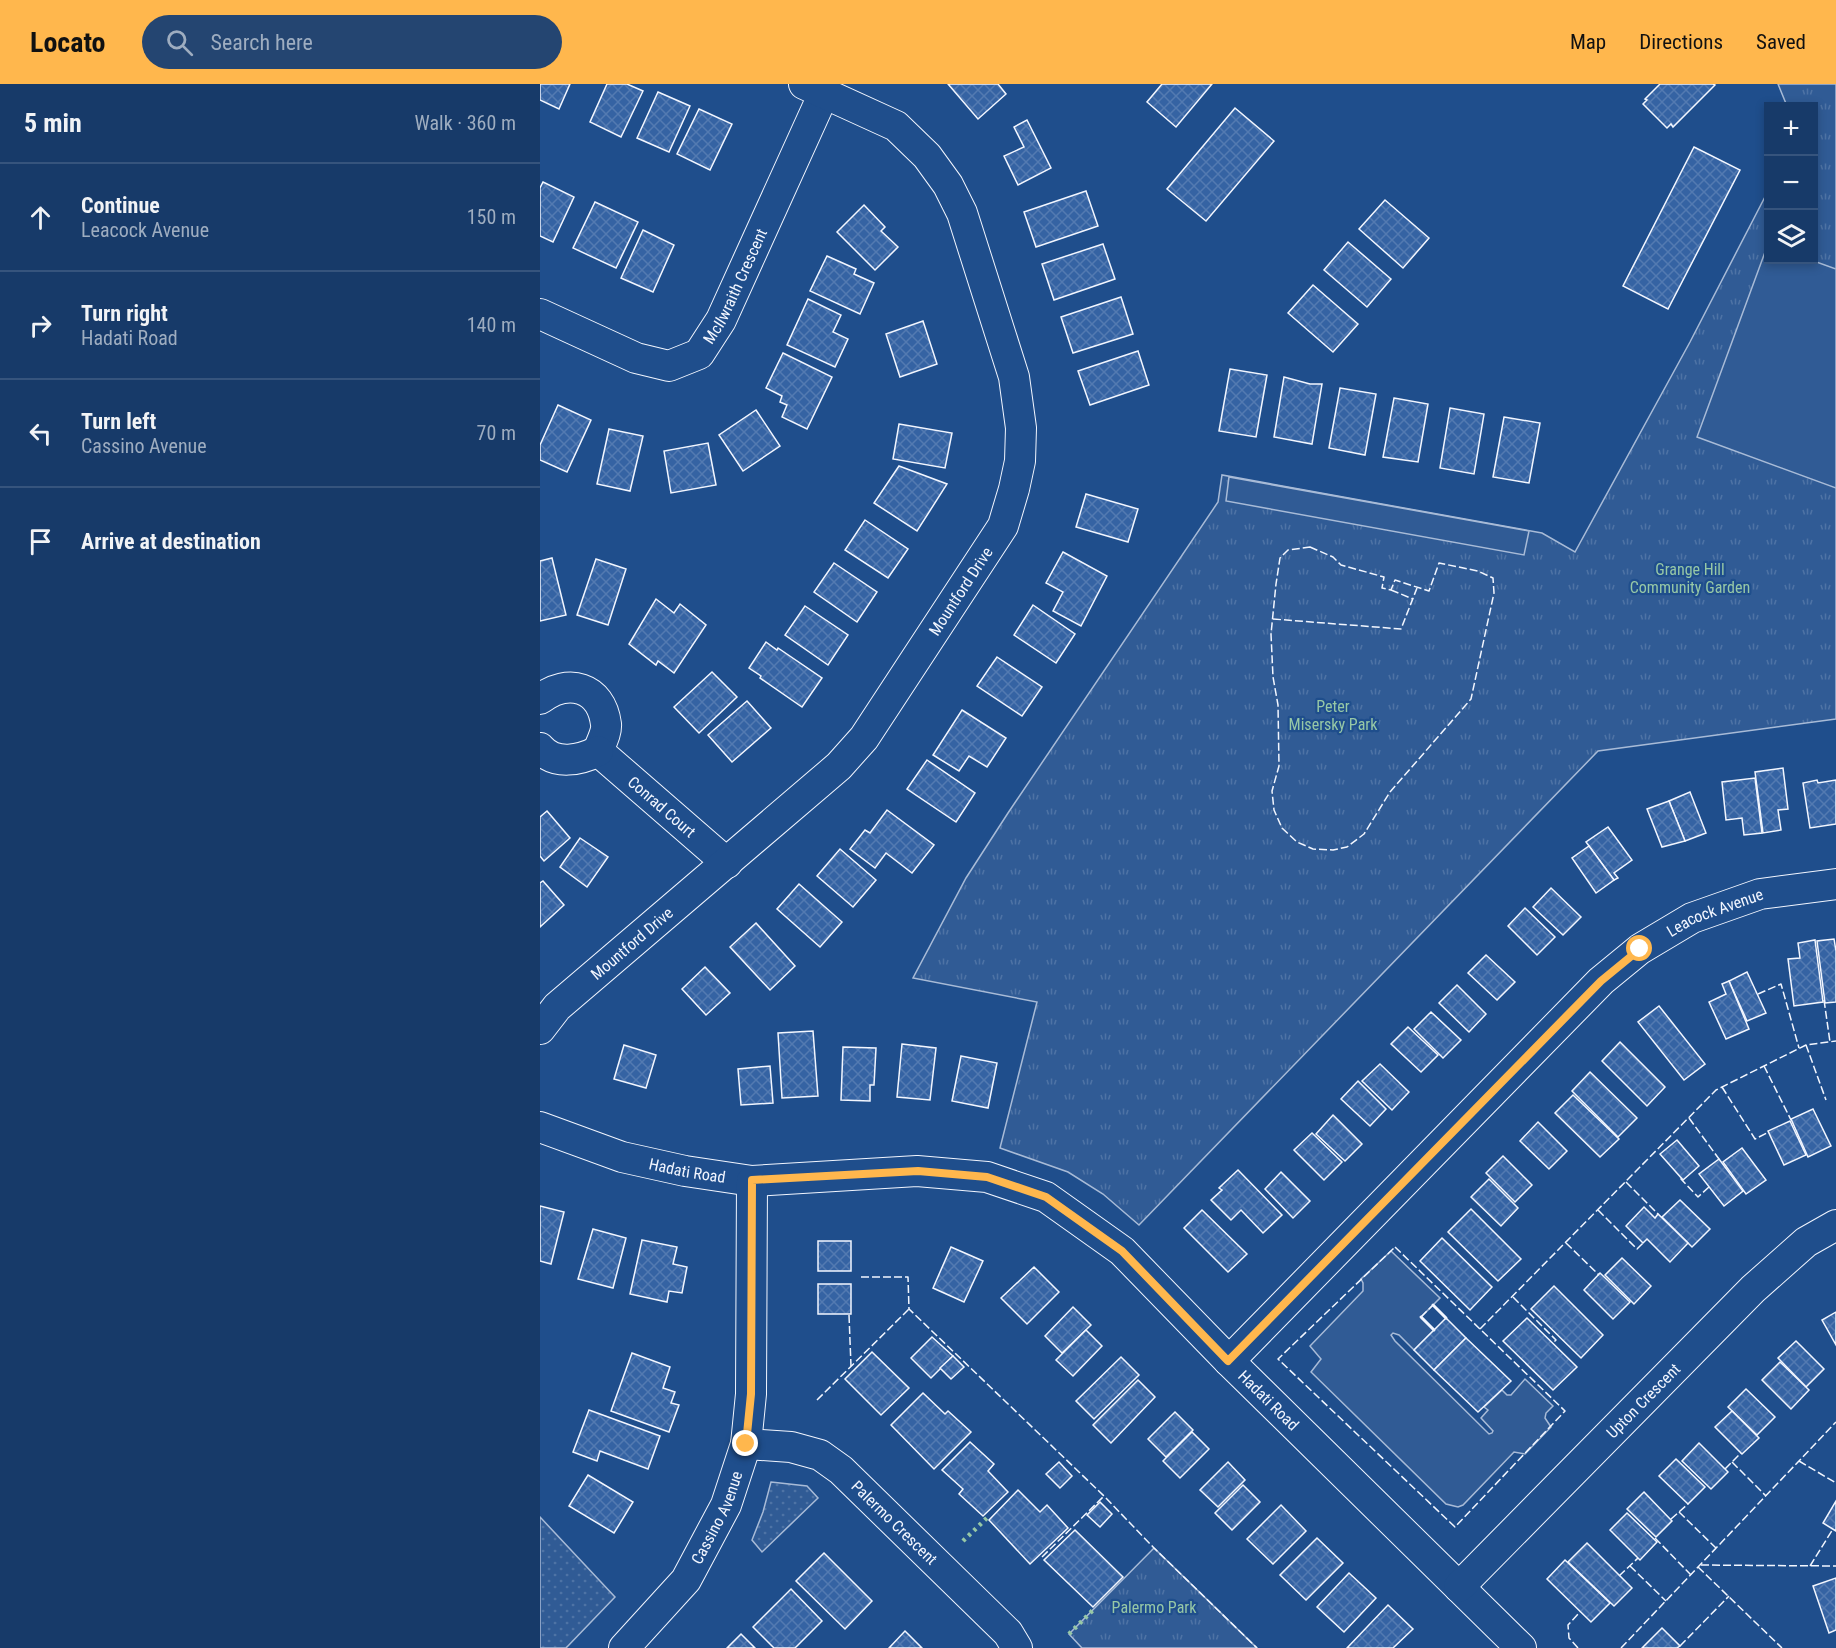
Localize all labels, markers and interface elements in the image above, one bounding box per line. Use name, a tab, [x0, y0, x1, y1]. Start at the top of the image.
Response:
search box	[142, 15, 562, 69]
text: Locato	[30, 26, 106, 59]
icon: search	[163, 26, 196, 59]
text: Search here	[211, 30, 313, 55]
text: Map	[1570, 30, 1606, 54]
text: Directions	[1639, 30, 1723, 54]
text: Saved	[1756, 30, 1806, 54]
map controls	[1764, 102, 1818, 264]
button: +	[1764, 102, 1818, 156]
text: 5 min	[24, 108, 82, 138]
text: Walk · 360 m	[415, 111, 516, 135]
button: −	[1764, 156, 1818, 210]
text: Continue	[81, 193, 160, 218]
icon: ahead	[24, 201, 57, 234]
text: 150 m	[467, 205, 516, 229]
button: layers	[1764, 210, 1818, 264]
text: Leacock Avenue	[81, 218, 209, 242]
street label: McIlwraith Crescent	[699, 225, 771, 347]
text: Turn right	[81, 301, 168, 326]
icon: right	[24, 309, 57, 342]
text: 140 m	[467, 313, 516, 337]
text: Hadati Road	[81, 326, 178, 350]
text: Turn left	[81, 409, 156, 434]
icon: left	[24, 417, 57, 450]
text: 70 m	[477, 421, 516, 445]
text: Cassino Avenue	[81, 434, 207, 458]
icon: arrive	[24, 525, 57, 558]
text: Arrive at destination	[81, 529, 261, 554]
street label: Mountford Drive	[925, 544, 997, 639]
park label: Grange Hill Community Garden	[1630, 560, 1750, 597]
park label: Peter Misersky Park	[1289, 697, 1378, 734]
street label: Conrad Court	[624, 772, 700, 842]
street label: Leacock Avenue	[1663, 885, 1766, 941]
street label: Mountford Drive	[587, 903, 677, 984]
route start	[1626, 935, 1652, 961]
street label: Hadati Road	[647, 1154, 727, 1187]
street label: Upton Crescent	[1603, 1359, 1684, 1442]
street label: Hadati Road	[1234, 1367, 1303, 1434]
route end	[732, 1430, 758, 1456]
street label: Cassino Avenue	[687, 1469, 746, 1567]
street label: Palermo Crescent	[848, 1477, 941, 1569]
park label: Palermo Park	[1112, 1598, 1197, 1617]

